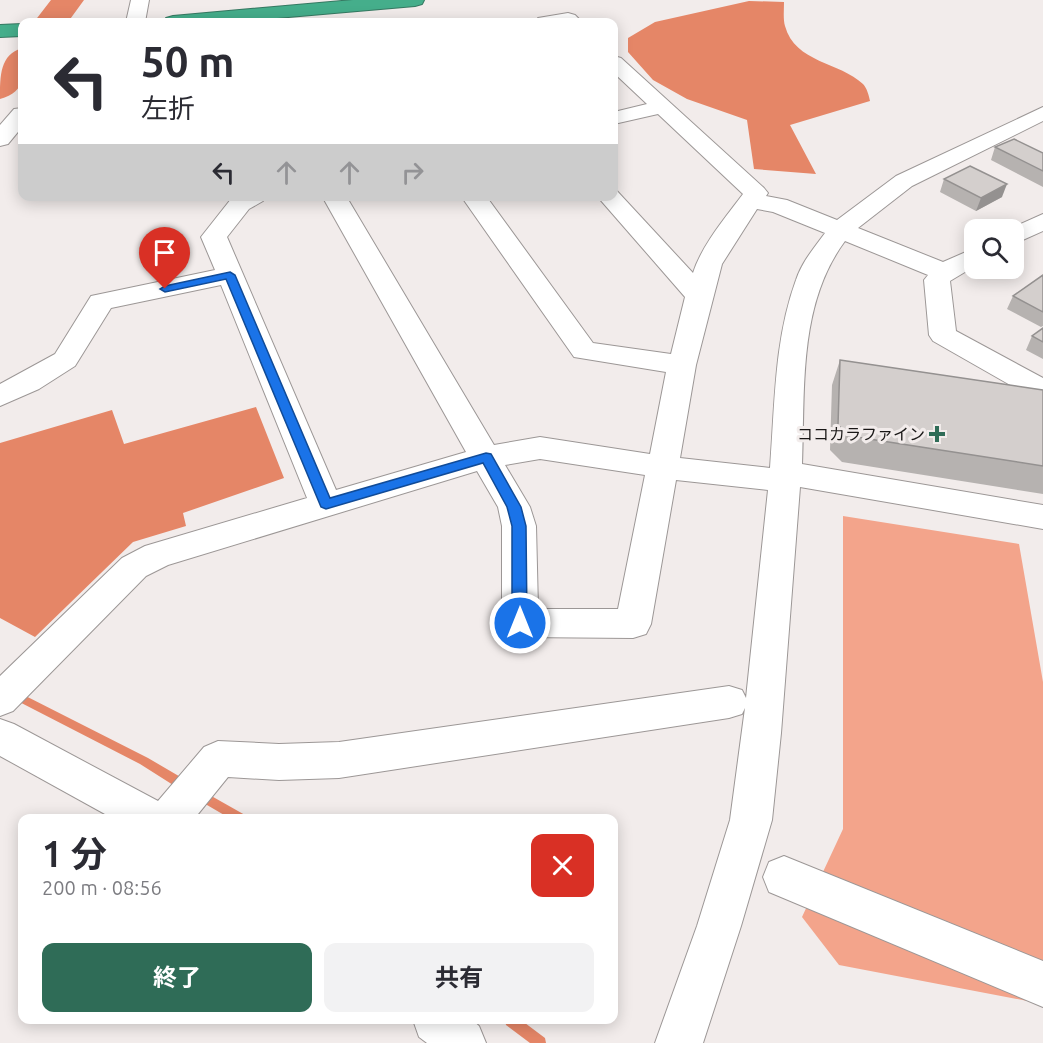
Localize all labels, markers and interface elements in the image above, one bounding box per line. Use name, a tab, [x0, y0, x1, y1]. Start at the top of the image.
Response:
text: 50 m	[141, 38, 235, 85]
icon: left	[42, 42, 120, 120]
text: 左折	[141, 93, 195, 123]
icon: left	[207, 156, 240, 189]
icon: ahead	[270, 156, 303, 189]
icon: ahead	[333, 156, 366, 189]
icon: right	[396, 156, 429, 189]
map controls	[964, 219, 1024, 279]
button: search	[964, 219, 1024, 279]
pin	[139, 227, 190, 289]
icon: arrive	[148, 236, 181, 269]
place label: ココカラファイン	[797, 425, 925, 443]
marker: ココカラファイン	[930, 427, 944, 441]
position arrow	[488, 591, 552, 655]
text: 1 分	[42, 833, 107, 874]
button: close	[531, 834, 594, 897]
text: 200 m · 08:56	[42, 876, 162, 899]
button: 終了	[42, 943, 312, 1012]
button: 共有	[324, 943, 594, 1012]

